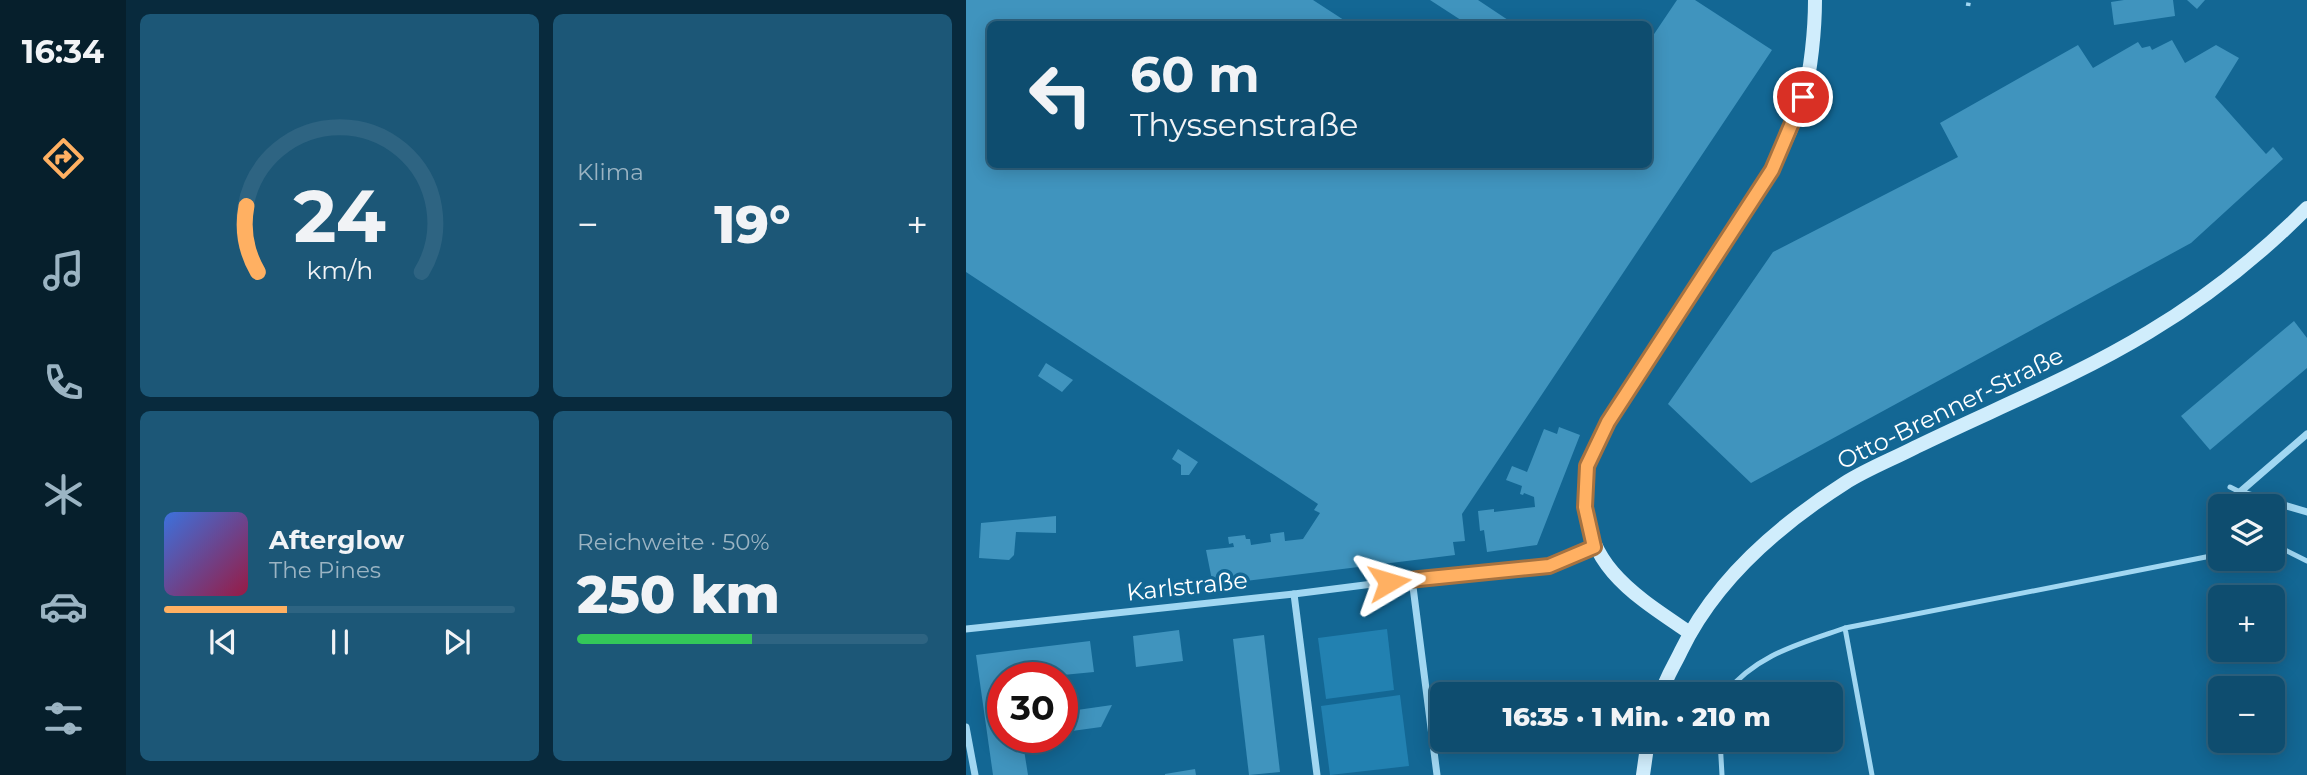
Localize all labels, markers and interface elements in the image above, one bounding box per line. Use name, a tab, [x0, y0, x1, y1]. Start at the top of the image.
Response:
text: 16:34	[22, 32, 104, 71]
text: 60 m	[1130, 45, 1260, 104]
icon: left	[1015, 49, 1106, 140]
pin	[1773, 67, 1833, 127]
icon: arrive	[1784, 78, 1822, 116]
text: Thyssenstraße	[1130, 105, 1358, 144]
icon: directions	[39, 134, 88, 183]
text: Klima	[577, 158, 644, 186]
text: 24	[293, 172, 386, 260]
text: 19°	[714, 193, 791, 256]
text: −	[577, 201, 599, 248]
text: +	[906, 201, 928, 248]
icon: music	[39, 246, 88, 295]
text: km/h	[306, 254, 373, 284]
street label: Otto-Brenner-Straße	[1832, 341, 2068, 475]
icon: phone	[39, 358, 88, 407]
icon: climate	[39, 470, 88, 519]
map controls	[2208, 494, 2285, 753]
button: layers	[2208, 494, 2285, 571]
text: Afterglow	[269, 524, 404, 556]
text: Reichweite · 50%	[577, 528, 770, 556]
position arrow	[1352, 545, 1426, 619]
text: The Pines	[269, 556, 381, 584]
text: 250 km	[577, 563, 780, 626]
street label: Karlstraße	[1125, 565, 1249, 607]
icon: car	[39, 582, 88, 631]
button: +	[2208, 585, 2285, 662]
icon: previous	[204, 623, 242, 661]
icon: pause	[321, 623, 359, 661]
icon: next	[438, 623, 476, 661]
speed limit sign: 30	[987, 662, 1078, 753]
button: −	[2208, 676, 2285, 753]
icon: filters	[39, 694, 88, 743]
text: 16:35 · 1 Min. · 210 m	[1502, 701, 1771, 733]

